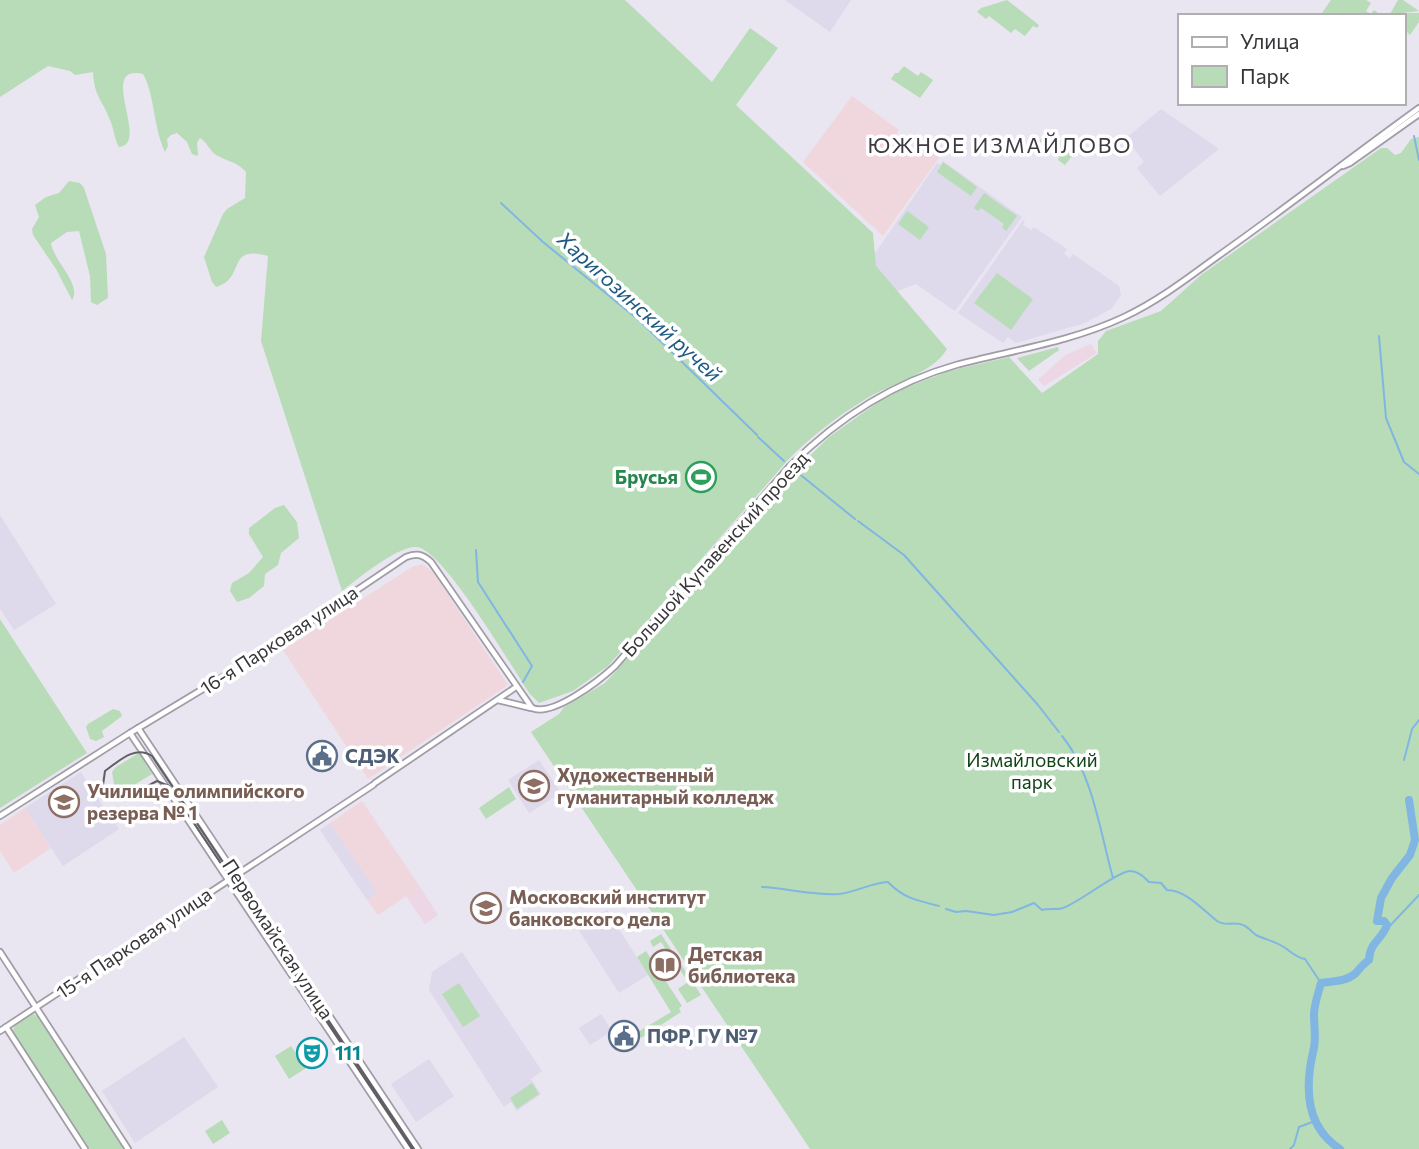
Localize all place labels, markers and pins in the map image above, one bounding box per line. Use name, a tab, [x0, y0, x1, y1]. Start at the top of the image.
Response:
sports icon: Брусья	[684, 460, 718, 494]
place label: Брусья	[615, 465, 678, 488]
public building icon: СДЭК	[305, 739, 339, 773]
place label: СДЭК	[345, 744, 400, 767]
place label: Художественный гуманитарный колледж	[557, 763, 775, 808]
school or university icon: Художественный гуманитарный колледж	[517, 769, 551, 803]
place label: Училище олимпийского резерва № 1	[87, 779, 305, 824]
school or university icon: Училище олимпийского резерва № 1	[47, 785, 81, 819]
place label: Московский институт банковского дела	[509, 885, 706, 930]
school or university icon: Московский институт банковского дела	[469, 891, 503, 925]
place label: Детская библиотека	[688, 942, 796, 987]
library icon: Детская библиотека	[648, 948, 682, 982]
public building icon: ПФР, ГУ №7	[607, 1019, 641, 1053]
place label: ПФР, ГУ №7	[647, 1024, 758, 1047]
theatre icon: 111	[295, 1036, 329, 1070]
place label: 111	[335, 1041, 361, 1064]

